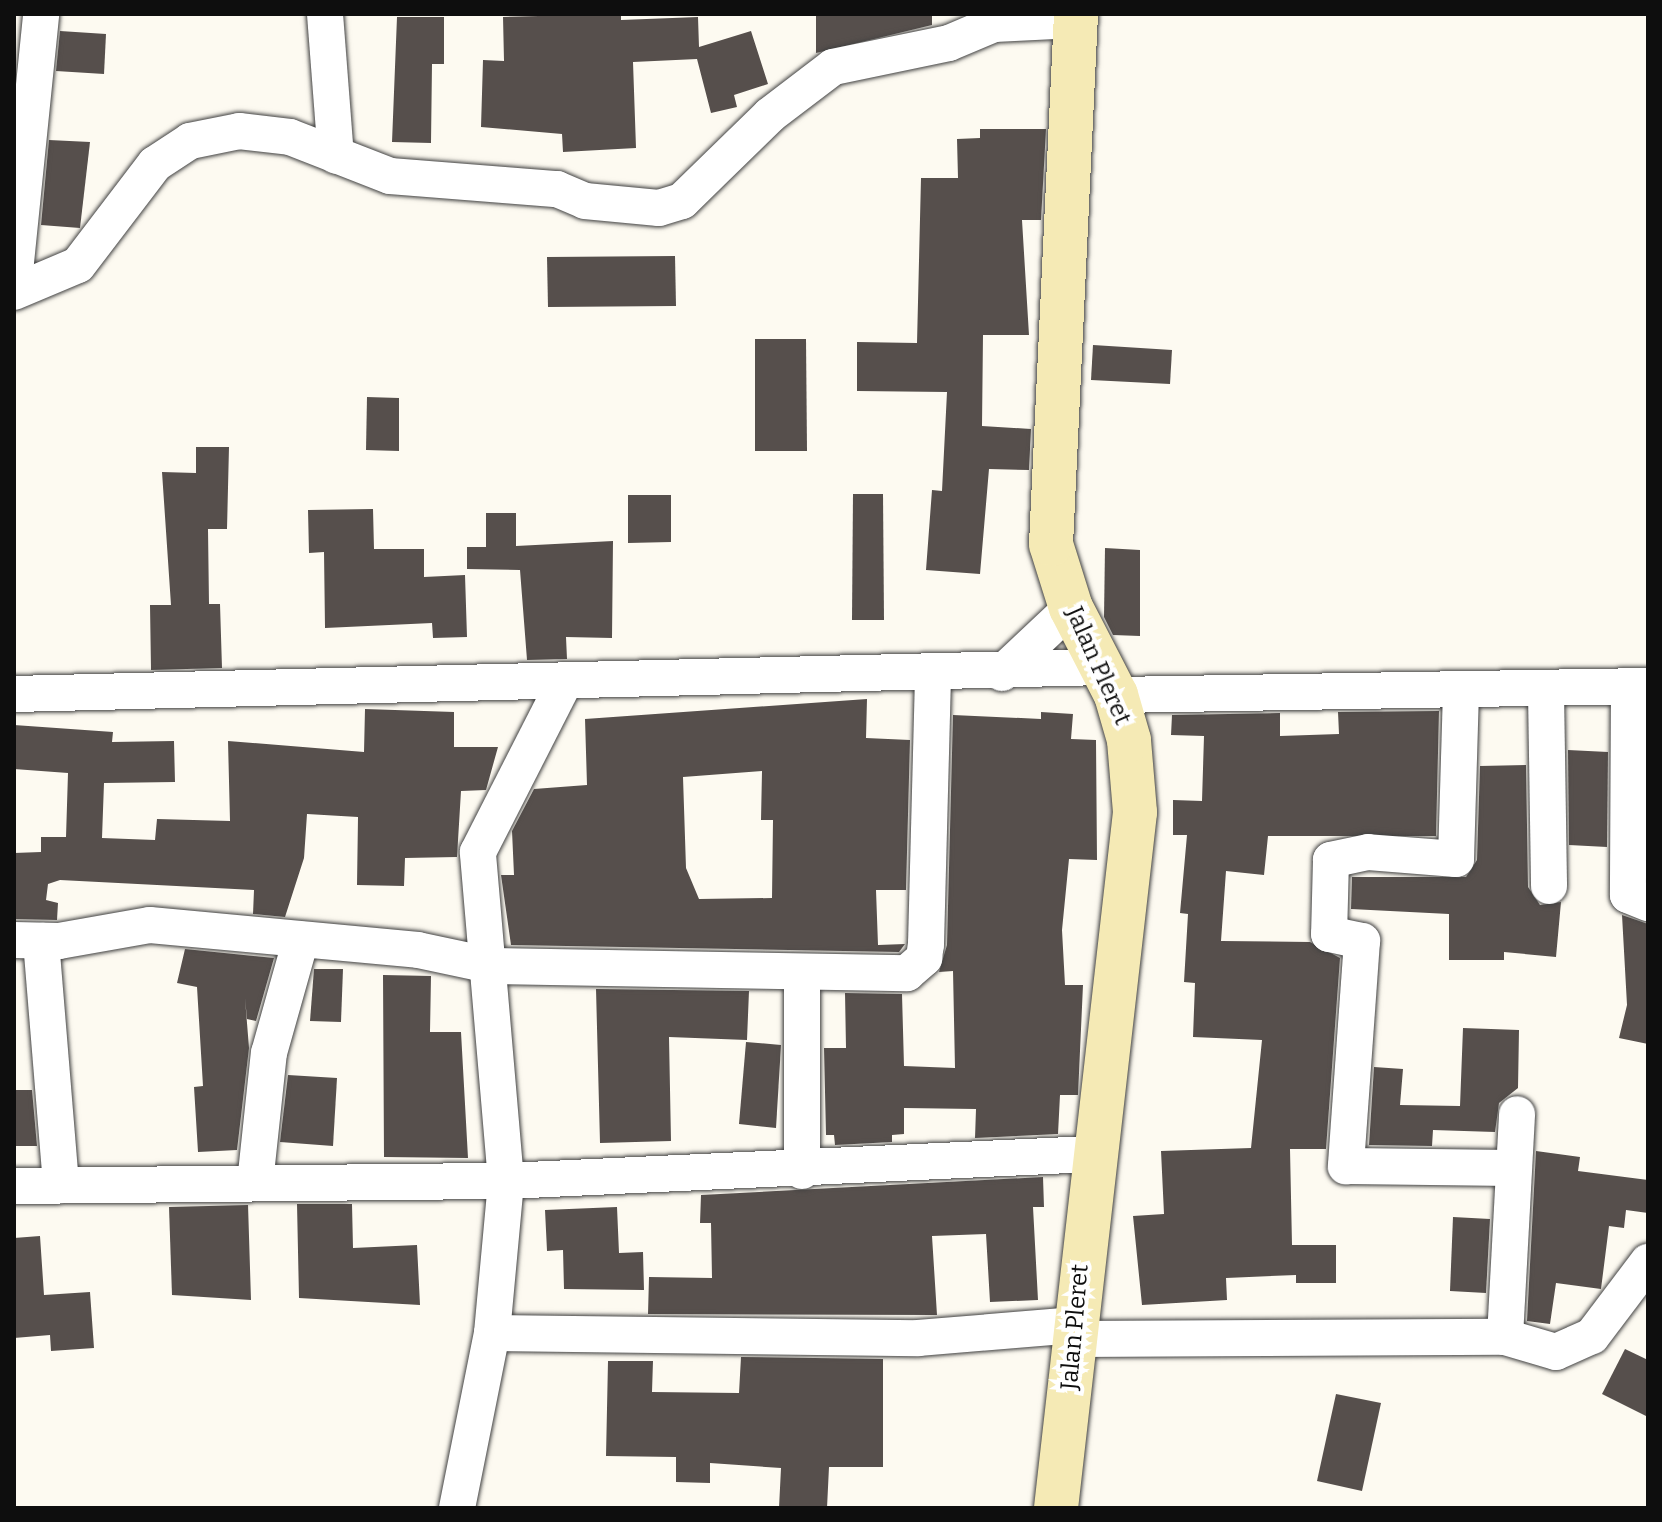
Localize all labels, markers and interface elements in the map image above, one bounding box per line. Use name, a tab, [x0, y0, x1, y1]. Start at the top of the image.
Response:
street label: Jalan Pleret	[1059, 603, 1137, 729]
street label: Jalan Pleret	[1055, 1263, 1095, 1391]

